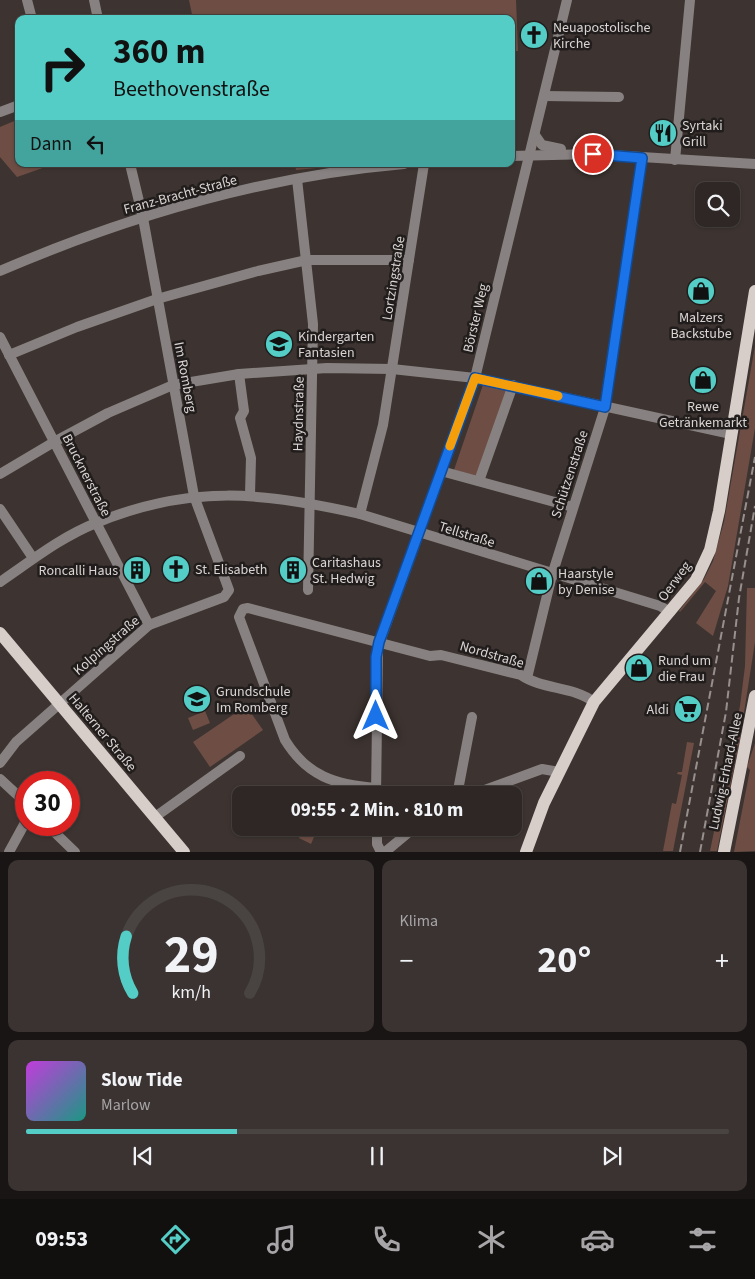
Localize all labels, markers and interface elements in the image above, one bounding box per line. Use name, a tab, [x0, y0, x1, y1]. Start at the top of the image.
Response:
place label: Neuapostolische Kirche	[553, 18, 651, 54]
church icon: Neuapostolische Kirche	[519, 20, 549, 50]
text: 360 m	[113, 27, 205, 77]
icon: right	[30, 35, 95, 100]
text: Beethovenstraße	[113, 73, 270, 105]
place label: Syrtaki Grill	[682, 116, 723, 152]
restaurant icon: Syrtaki Grill	[648, 118, 678, 148]
icon: left	[82, 130, 110, 158]
text: Dann	[30, 131, 72, 158]
pin	[572, 133, 614, 175]
icon: arrive	[579, 140, 607, 168]
street label: Franz-Bracht-Straße	[121, 170, 239, 220]
map controls	[695, 182, 740, 227]
button: search	[695, 182, 740, 227]
street label: Lortzingstraße	[377, 235, 411, 322]
shop icon: Malzers Backstube	[686, 276, 716, 306]
street label: Börster Weg	[458, 282, 494, 355]
place label: Malzers Backstube	[670, 308, 732, 344]
place label: Kindergarten Fantasien	[298, 327, 375, 363]
school or university icon: Kindergarten Fantasien	[264, 329, 294, 359]
street label: Im Romberg	[168, 340, 202, 414]
shop icon: Rewe Getränkemarkt	[688, 365, 718, 395]
street label: Haydnstraße	[288, 376, 310, 452]
place label: Rewe Getränkemarkt	[659, 397, 747, 433]
street label: Schützenstraße	[546, 428, 594, 521]
street label: Brucknerstraße	[57, 431, 116, 520]
street label: Tellstraße	[436, 517, 497, 553]
place label: Caritashaus St. Hedwig	[312, 553, 381, 589]
church icon: St. Elisabeth	[161, 554, 191, 584]
building icon: Roncalli Haus	[122, 555, 152, 585]
building icon: Caritashaus St. Hedwig	[278, 555, 308, 585]
street label: Oerweg	[653, 557, 696, 606]
place label: St. Elisabeth	[195, 560, 267, 580]
place label: Roncalli Haus	[39, 561, 118, 581]
place label: Haarstyle by Denise	[558, 564, 615, 600]
shop icon: Haarstyle by Denise	[524, 566, 554, 596]
street label: Kolpingstraße	[69, 611, 144, 680]
street label: Nordstraße	[457, 636, 526, 674]
place label: Rund um die Frau	[658, 651, 711, 687]
shop icon: Rund um die Frau	[624, 653, 654, 683]
place label: Grundschule Im Romberg	[216, 682, 291, 718]
school or university icon: Grundschule Im Romberg	[182, 684, 212, 714]
street label: Halterner Straße	[63, 689, 141, 776]
position arrow	[349, 689, 401, 741]
supermarket icon: Aldi	[673, 694, 703, 724]
place label: Aldi	[647, 700, 669, 720]
street label: Ludwig-Erhard-Allee	[704, 711, 748, 832]
speed limit sign: 30	[15, 771, 80, 836]
text: 09:55 · 2 Min. · 810 m	[291, 797, 463, 824]
text: Klima	[400, 910, 438, 932]
text: 29	[163, 919, 218, 993]
text: 20°	[537, 933, 591, 987]
text: −	[400, 941, 413, 981]
text: +	[715, 941, 729, 981]
text: km/h	[171, 980, 211, 1005]
text: Slow Tide	[101, 1067, 182, 1094]
text: Marlow	[101, 1094, 150, 1116]
icon: previous	[129, 1142, 157, 1170]
icon: pause	[363, 1142, 391, 1170]
icon: next	[598, 1142, 626, 1170]
icon: directions	[158, 1222, 193, 1257]
icon: music	[264, 1222, 299, 1257]
icon: phone	[369, 1222, 404, 1257]
icon: climate	[474, 1222, 509, 1257]
icon: car	[580, 1222, 615, 1257]
icon: filters	[685, 1222, 720, 1257]
text: 09:53	[35, 1223, 88, 1255]

